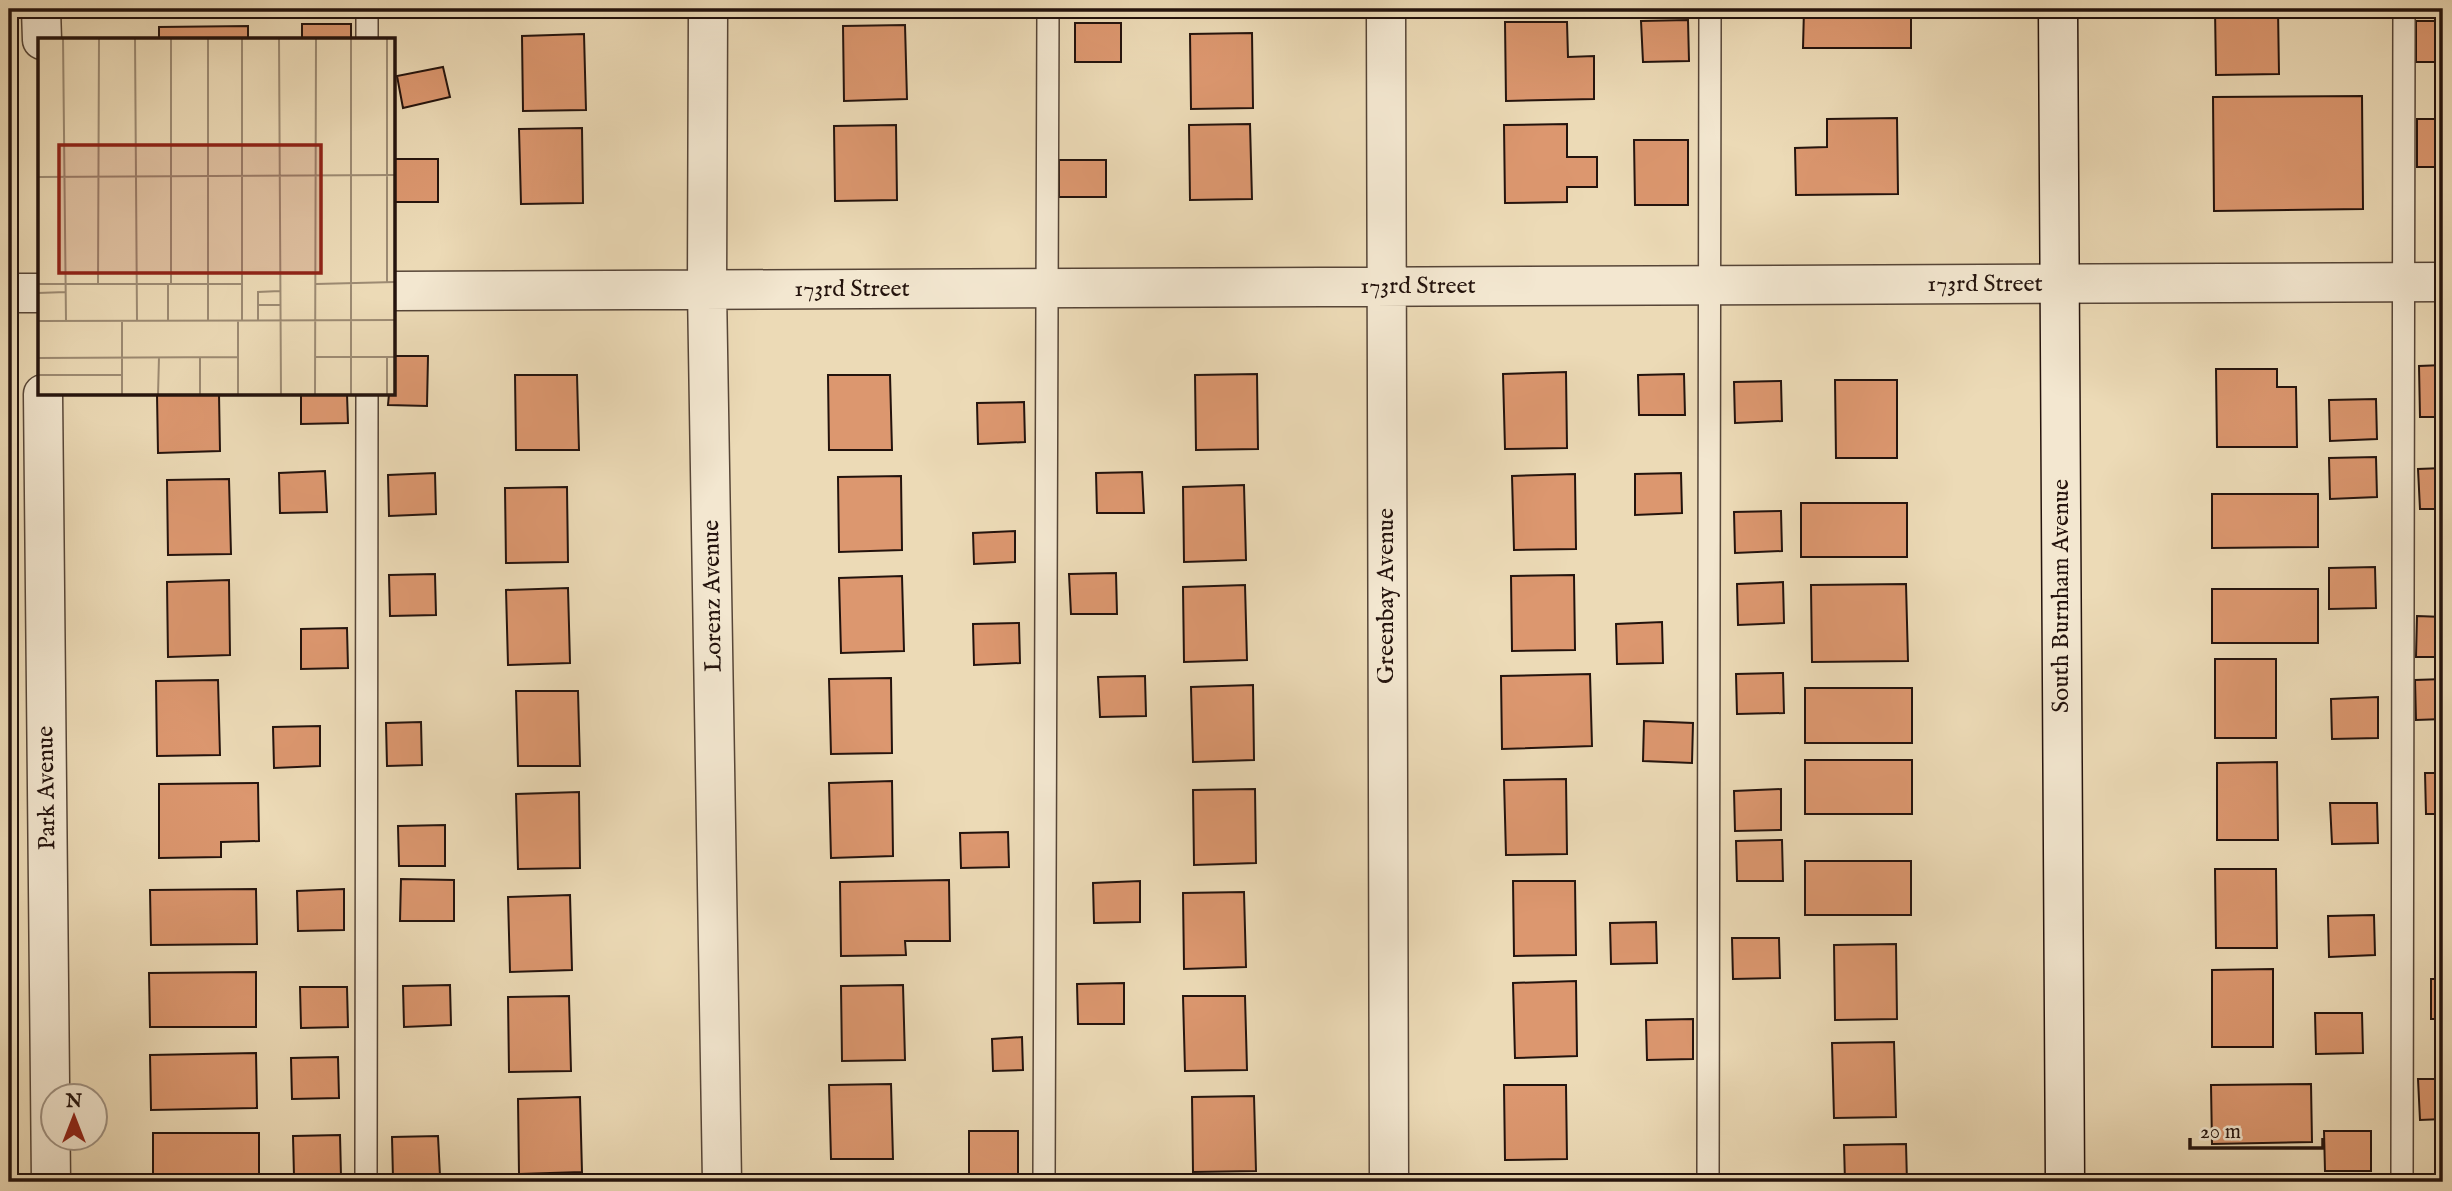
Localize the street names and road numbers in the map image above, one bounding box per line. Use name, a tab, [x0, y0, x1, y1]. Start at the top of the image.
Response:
street label: 173rd Street	[1927, 269, 2043, 300]
street label: 173rd Street	[1360, 271, 1476, 302]
street label: 173rd Street	[794, 274, 910, 305]
street label: South Burnham Avenue	[2046, 479, 2077, 713]
street label: Greenbay Avenue	[1371, 508, 1402, 684]
street label: Lorenz Avenue	[696, 520, 730, 672]
street label: Park Avenue	[30, 726, 64, 850]

